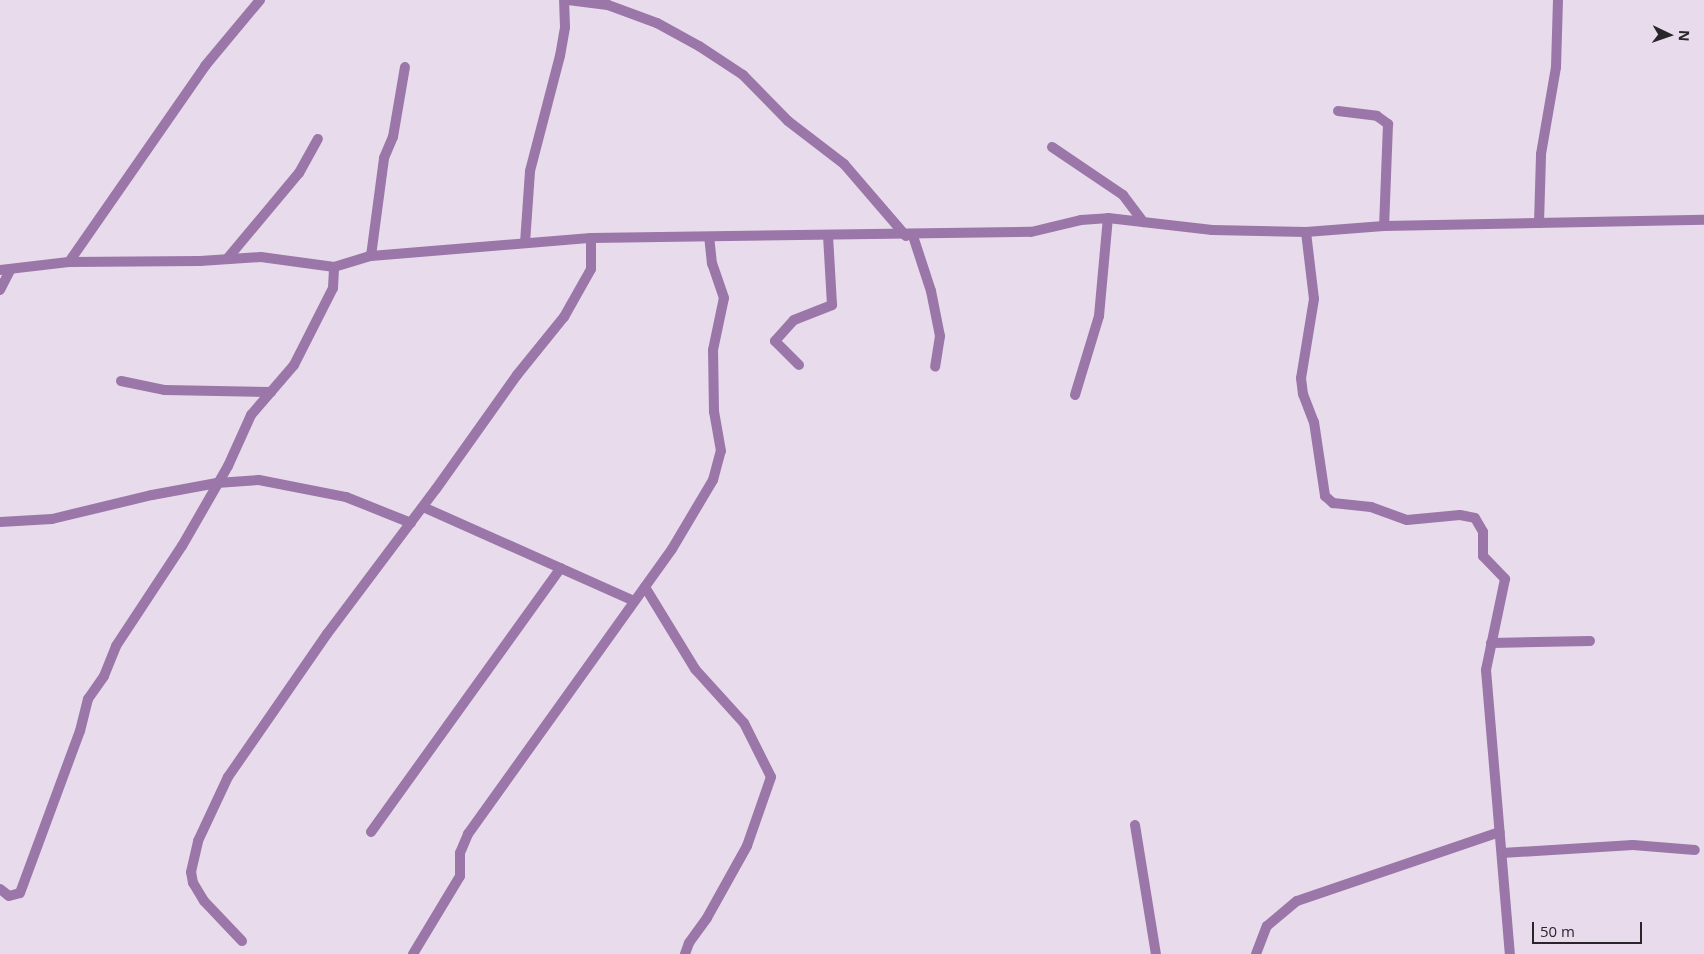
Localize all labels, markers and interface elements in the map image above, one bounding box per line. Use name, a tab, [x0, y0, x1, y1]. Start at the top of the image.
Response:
north arrow	[1644, 10, 1694, 60]
text: N	[1675, 30, 1694, 42]
scale bar	[1534, 912, 1644, 944]
text: 50 m	[1540, 921, 1575, 941]

